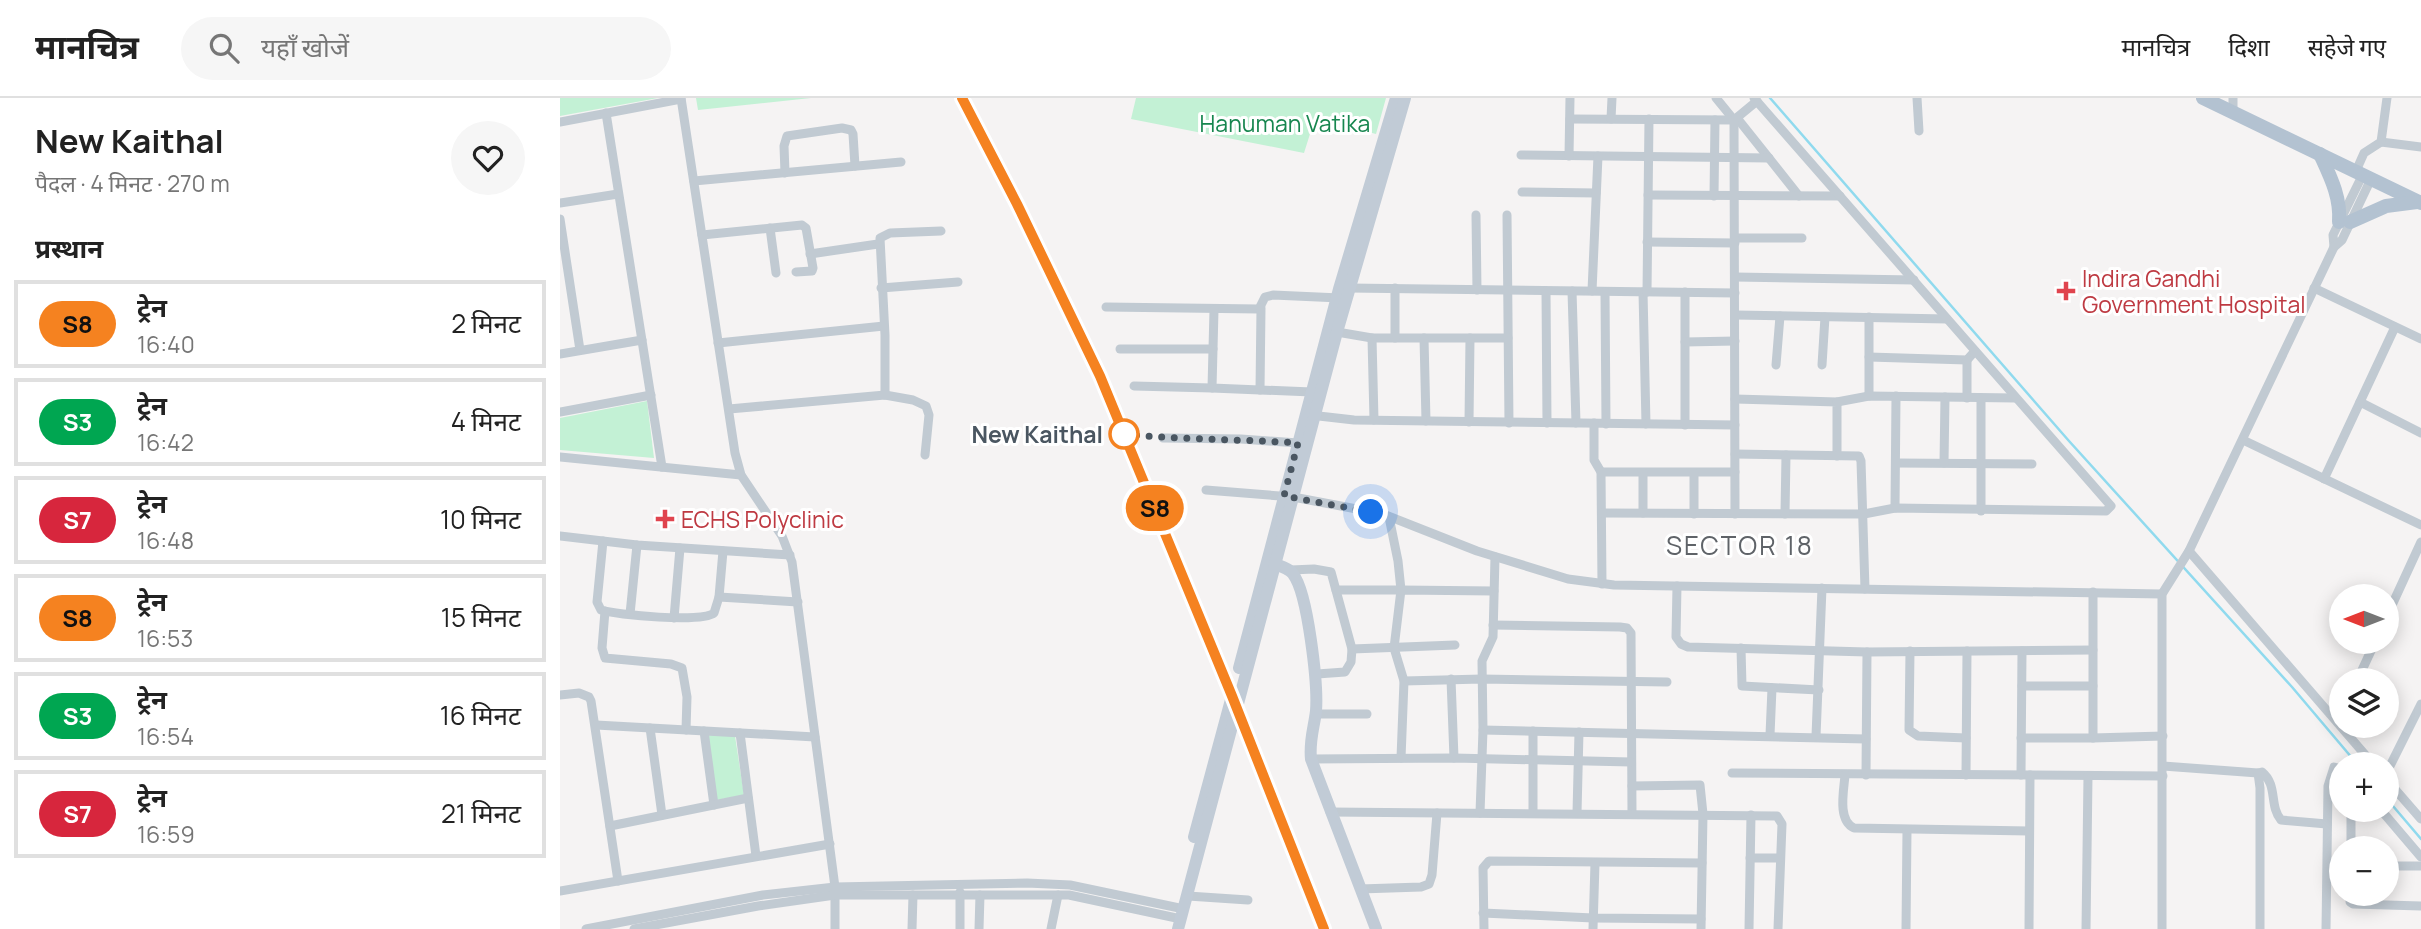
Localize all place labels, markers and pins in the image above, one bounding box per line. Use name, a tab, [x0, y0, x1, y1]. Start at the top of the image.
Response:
place label: Indira Gandhi Government Hospital	[2082, 262, 2306, 320]
marker: Indira Gandhi Government Hospital	[2056, 281, 2076, 301]
place label: New Kaithal	[971, 418, 1103, 450]
marker: New Kaithal	[1109, 419, 1139, 449]
place label: ECHS Polyclinic	[681, 503, 844, 535]
marker: ECHS Polyclinic	[655, 509, 675, 529]

